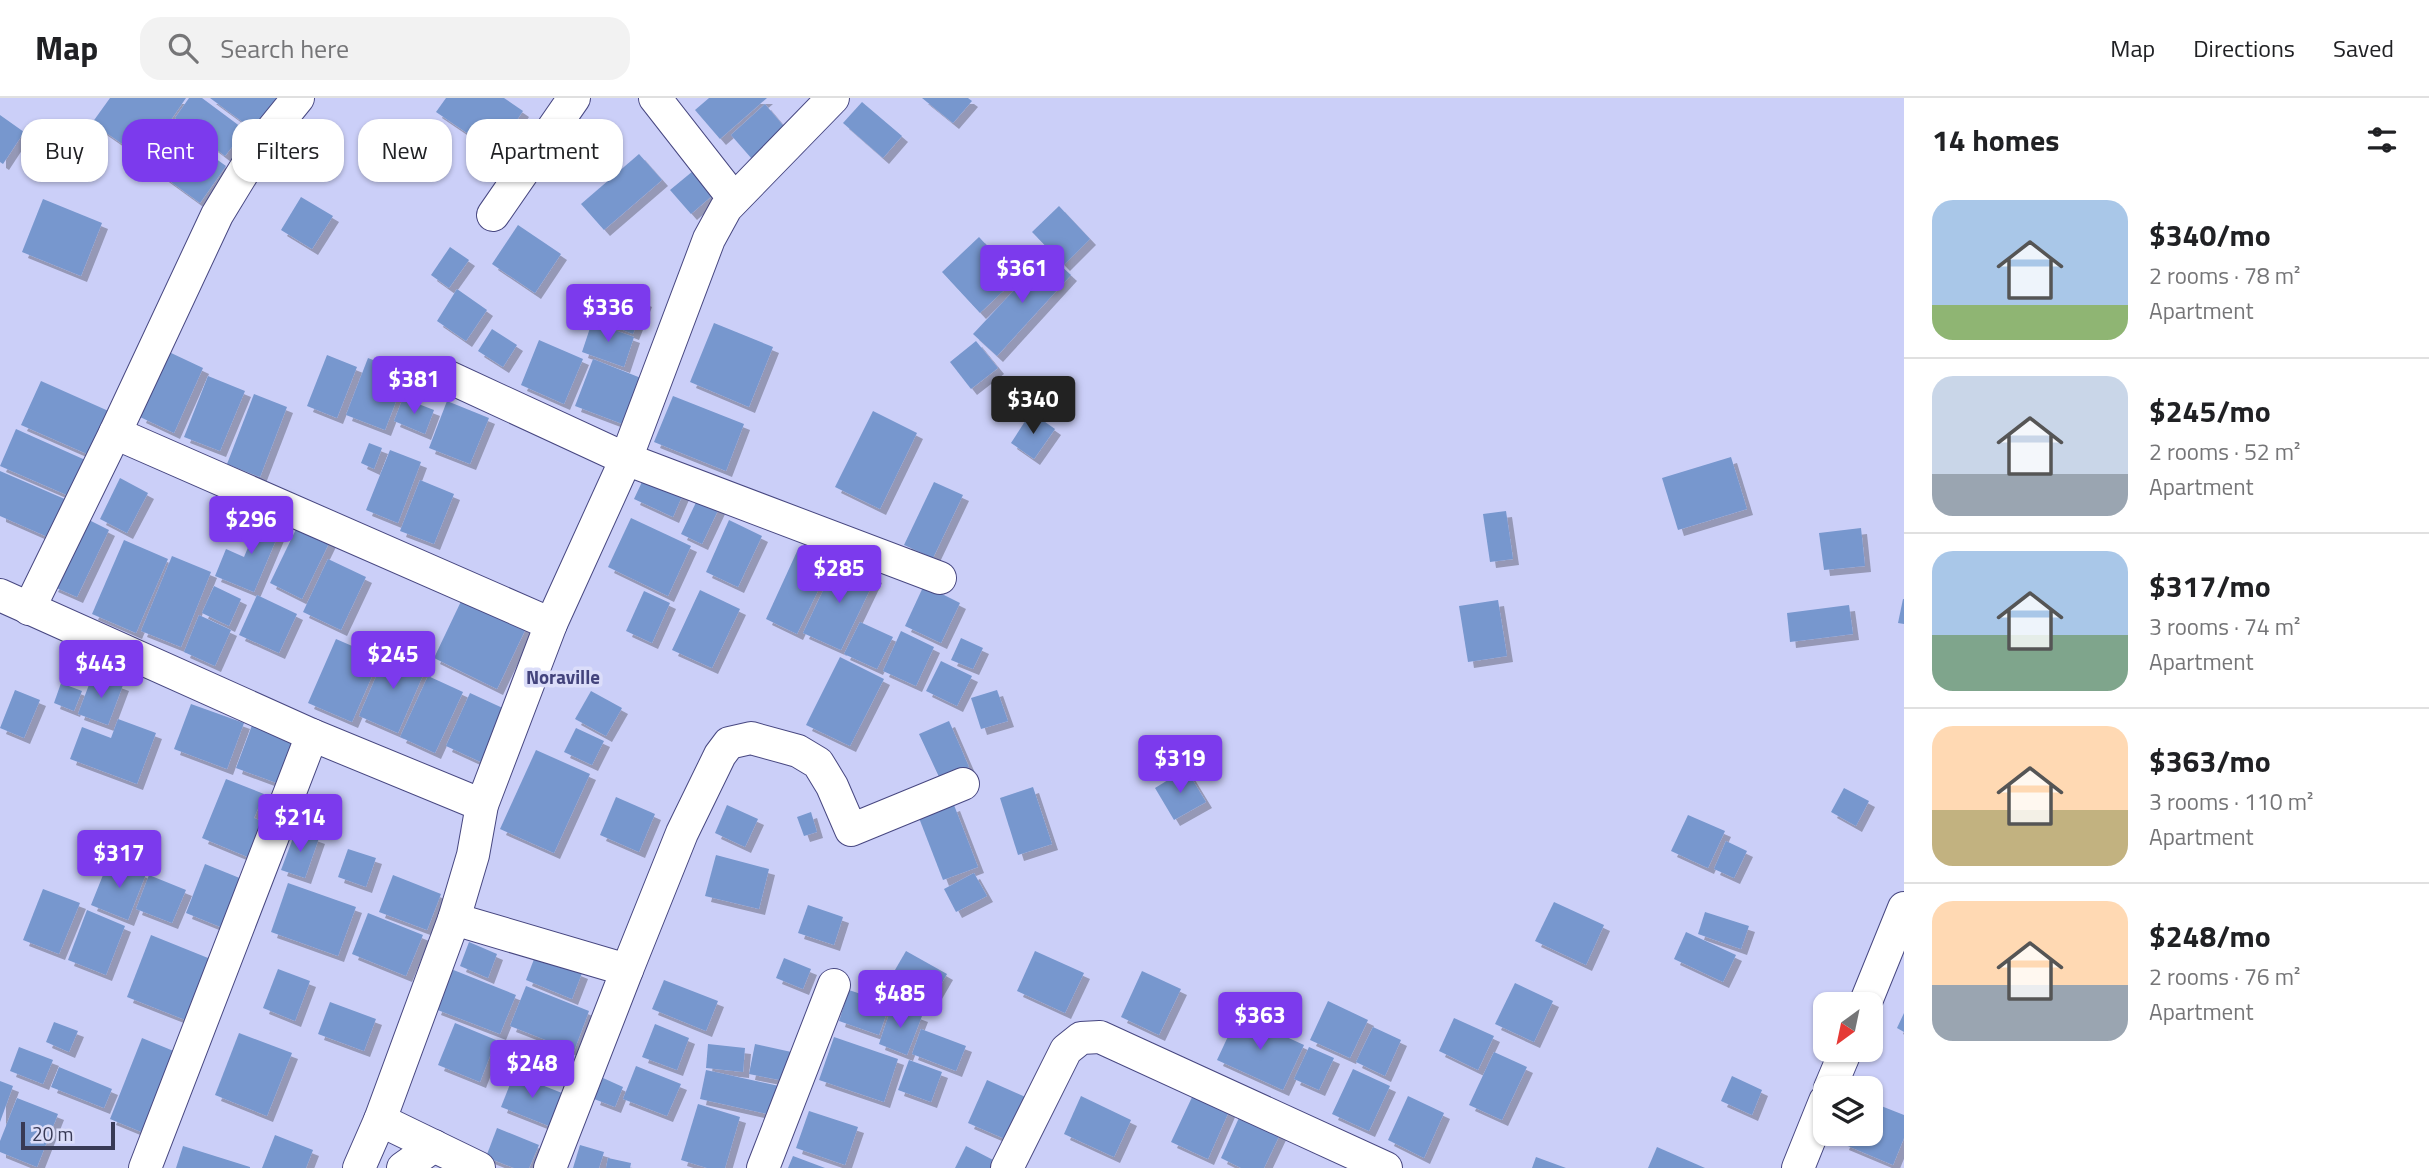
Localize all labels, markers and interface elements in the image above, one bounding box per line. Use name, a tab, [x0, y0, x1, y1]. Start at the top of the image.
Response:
search box	[140, 17, 630, 80]
text: Map	[35, 23, 98, 73]
icon: search	[164, 29, 202, 67]
text: Search here	[220, 29, 349, 68]
text: Map	[2110, 30, 2155, 66]
text: Directions	[2193, 30, 2295, 66]
text: Saved	[2333, 30, 2394, 66]
text: 14 homes	[1932, 117, 2059, 163]
chip: Buy	[21, 119, 108, 182]
chip: Rent	[122, 119, 218, 182]
chip: Filters	[232, 119, 344, 182]
chip: New	[358, 119, 452, 182]
chip: Apartment	[466, 119, 623, 182]
icon: filters	[2363, 121, 2401, 159]
text: $340/mo	[2149, 212, 2271, 258]
icon: home	[1988, 228, 2072, 312]
pin: $361	[981, 246, 1063, 305]
text: $361	[996, 250, 1048, 285]
text: 2 rooms · 78 m²	[2149, 258, 2300, 293]
pin: $336	[567, 285, 649, 344]
text: $336	[582, 289, 634, 324]
text: Apartment	[2149, 293, 2254, 328]
pin: $381	[373, 356, 455, 416]
text: $381	[388, 361, 440, 396]
pin: $340	[992, 376, 1074, 436]
text: $340	[1007, 381, 1059, 416]
text: $245/mo	[2149, 388, 2271, 434]
icon: home	[1988, 404, 2072, 488]
text: 2 rooms · 52 m²	[2149, 434, 2300, 469]
text: Apartment	[2149, 469, 2254, 504]
pin: $296	[210, 496, 292, 556]
text: $296	[225, 501, 277, 536]
pin: $285	[798, 546, 880, 605]
text: $285	[813, 550, 865, 585]
text: $317/mo	[2149, 563, 2271, 609]
icon: home	[1988, 579, 2072, 663]
text: 3 rooms · 74 m²	[2149, 609, 2300, 644]
pin: $245	[352, 632, 434, 691]
text: $245	[367, 636, 419, 671]
pin: $443	[60, 640, 142, 700]
text: Apartment	[2149, 644, 2254, 679]
text: $443	[75, 645, 127, 680]
district label: Noraville	[526, 662, 600, 691]
pin: $319	[1139, 736, 1221, 795]
text: $363/mo	[2149, 738, 2271, 784]
text: $319	[1154, 740, 1206, 775]
icon: home	[1988, 754, 2072, 838]
text: 3 rooms · 110 m²	[2149, 784, 2313, 819]
pin: $214	[259, 794, 341, 854]
text: $214	[274, 799, 326, 834]
text: Apartment	[2149, 819, 2254, 854]
pin: $317	[78, 830, 160, 890]
text: $317	[93, 835, 145, 870]
text: $248/mo	[2149, 913, 2271, 959]
icon: home	[1988, 929, 2072, 1013]
text: 2 rooms · 76 m²	[2149, 959, 2300, 994]
pin: $485	[859, 970, 941, 1030]
text: $485	[874, 975, 926, 1010]
pin: $363	[1219, 992, 1301, 1052]
north arrow	[1813, 992, 1883, 1062]
map controls	[1813, 992, 1883, 1146]
text: Apartment	[2149, 994, 2254, 1029]
text: $363	[1234, 997, 1286, 1032]
pin: $248	[491, 1040, 573, 1100]
text: $248	[506, 1045, 558, 1080]
button: layers	[1813, 1076, 1883, 1146]
scale bar	[21, 1119, 116, 1151]
text: 20 m	[32, 1119, 73, 1148]

